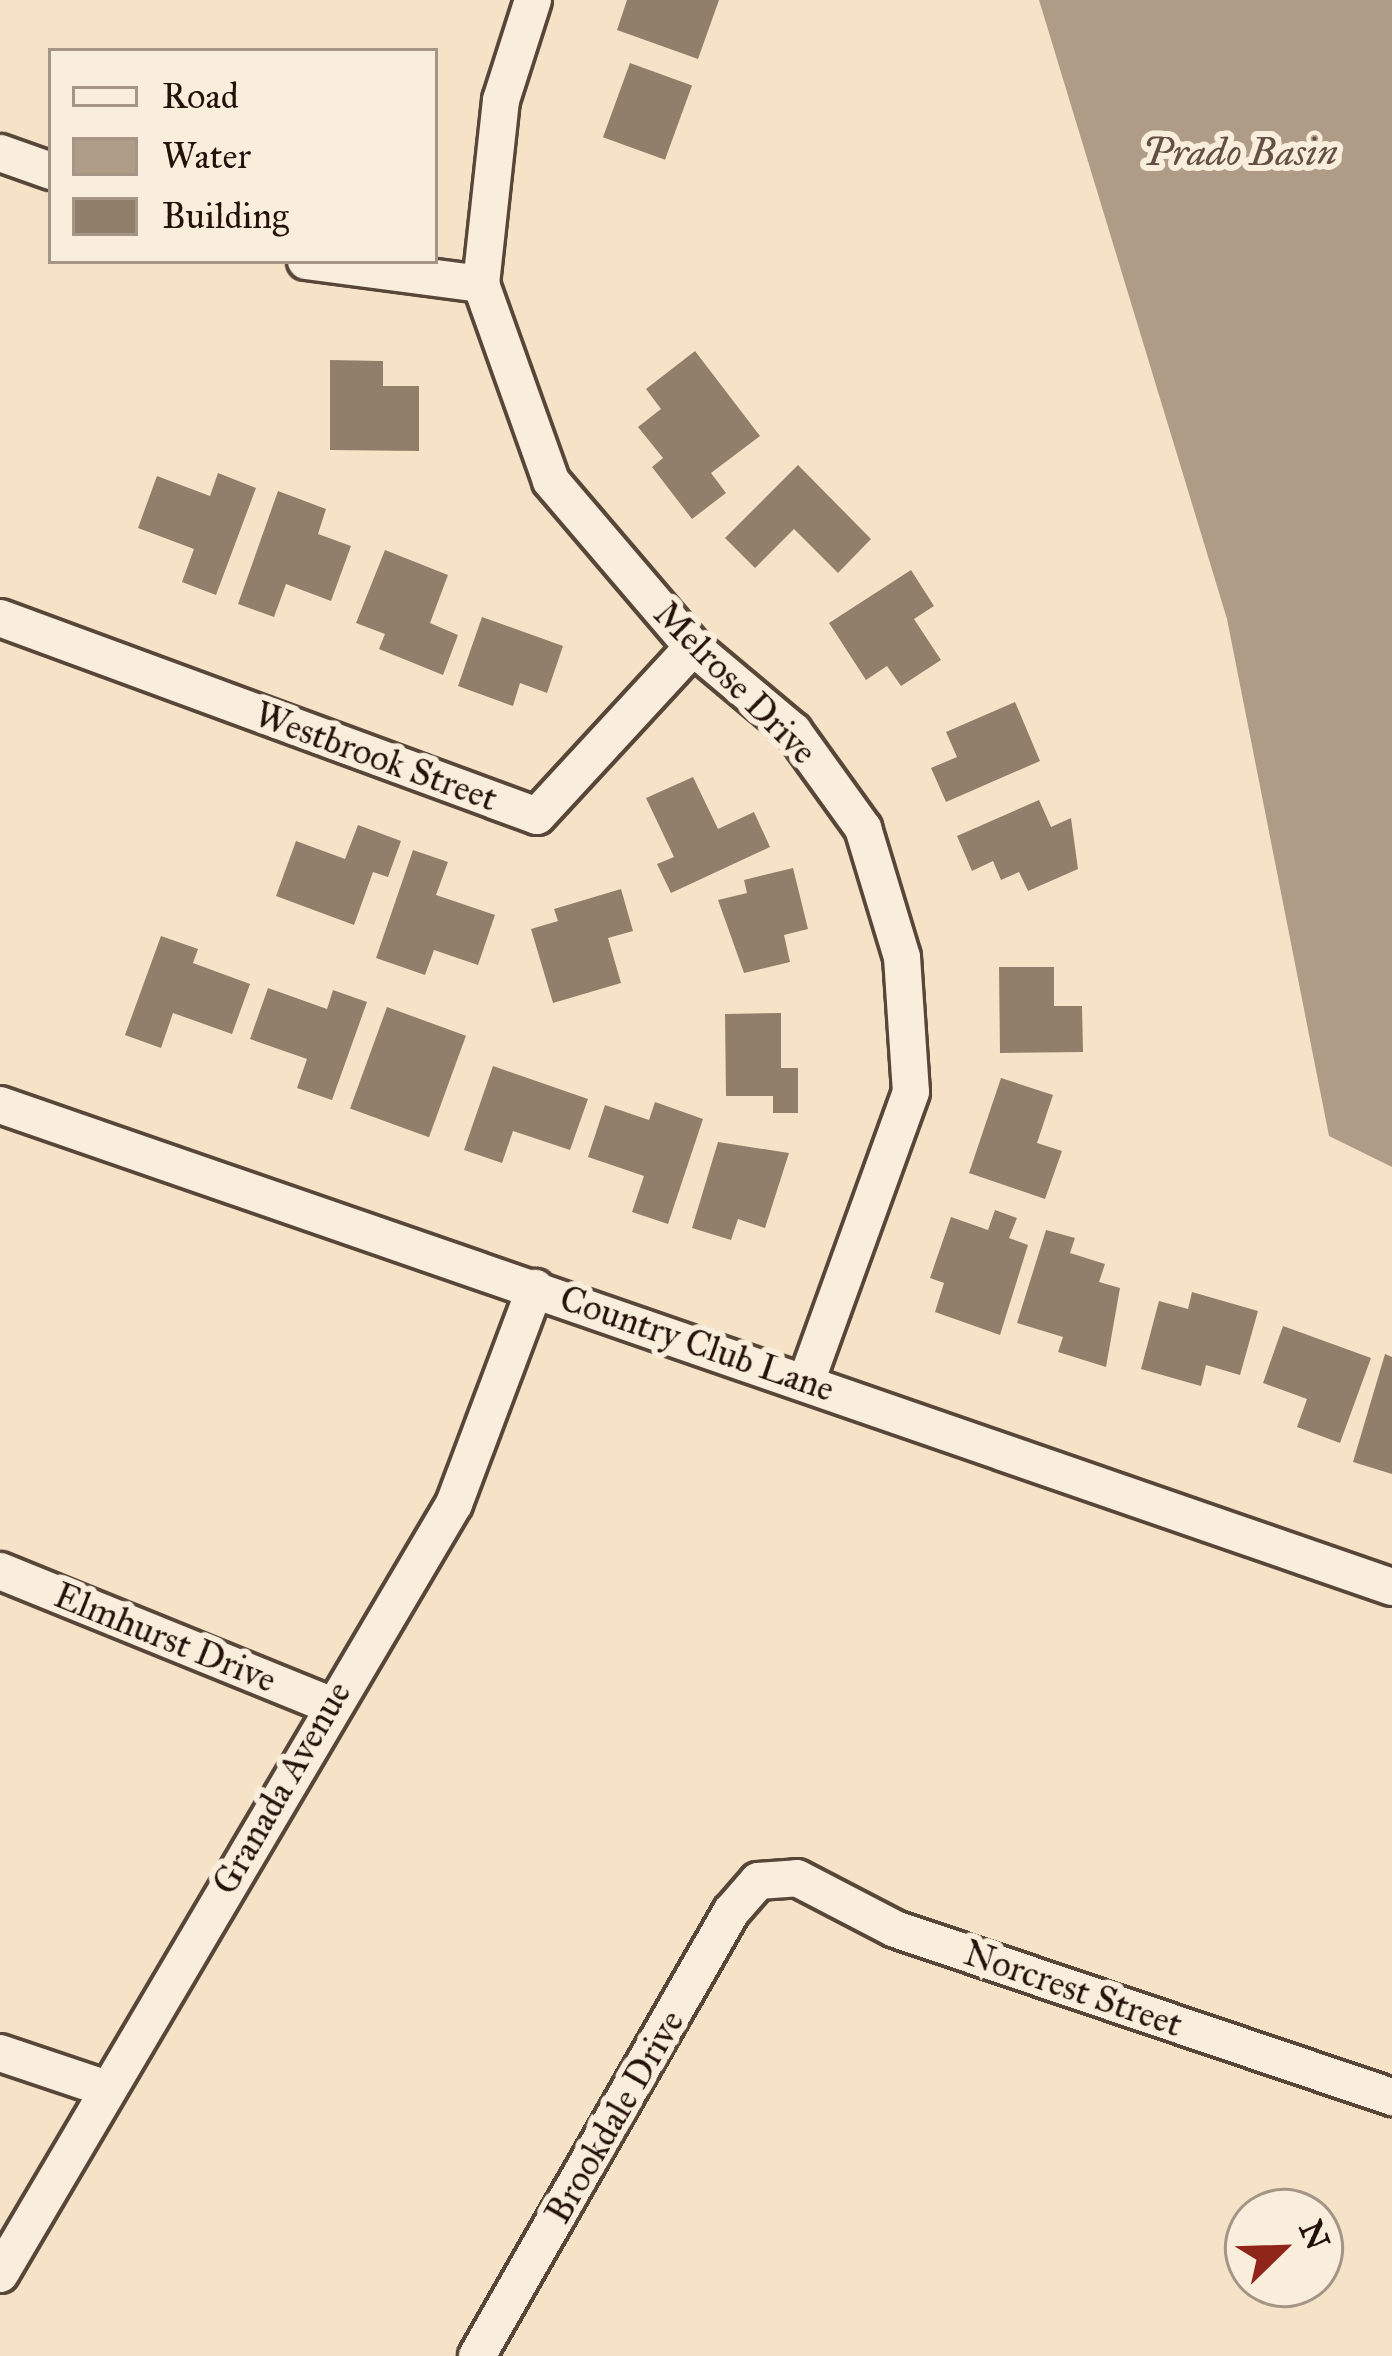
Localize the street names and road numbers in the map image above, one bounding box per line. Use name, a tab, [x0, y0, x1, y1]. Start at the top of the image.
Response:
street label: Melrose Drive	[645, 593, 825, 773]
street label: Westbrook Street	[249, 693, 503, 821]
street label: Country Club Lane	[554, 1277, 840, 1411]
street label: Elmhurst Drive	[48, 1574, 282, 1702]
street label: Granada Avenue	[204, 1674, 360, 1902]
street label: Norcrest Street	[958, 1931, 1188, 2047]
street label: Brookdale Drive	[537, 2003, 693, 2231]

